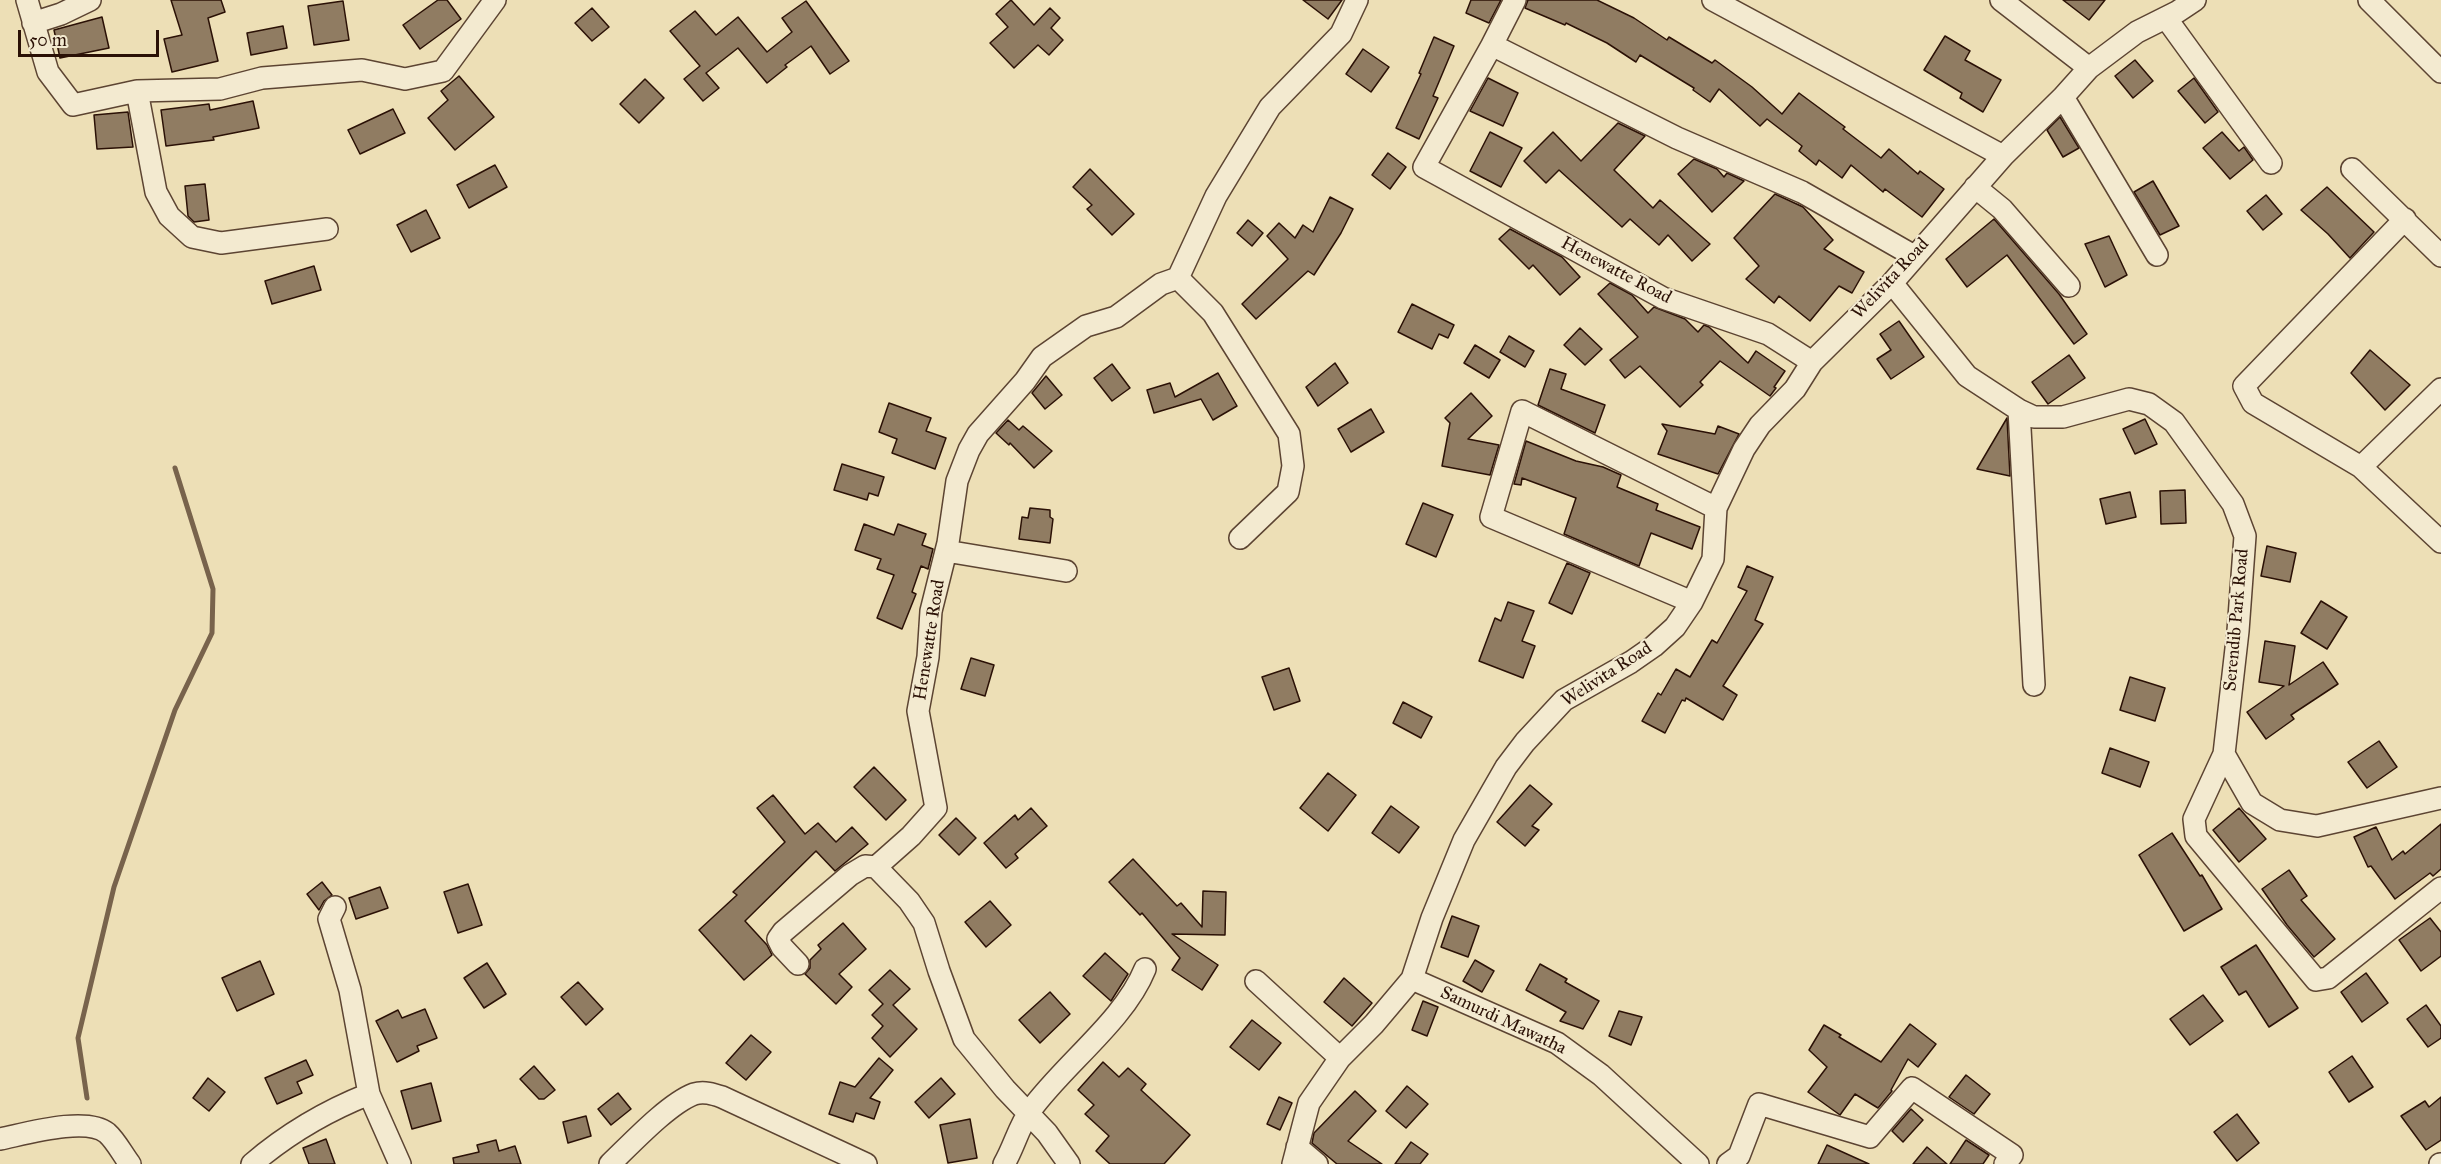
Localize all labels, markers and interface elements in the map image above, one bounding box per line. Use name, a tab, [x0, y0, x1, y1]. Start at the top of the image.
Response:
scale bar	[21, 18, 162, 56]
text: 50 m	[29, 29, 67, 51]
street label: Henewatte Road	[1557, 233, 1675, 309]
street label: Welivita Road	[1848, 234, 1934, 324]
street label: Serendib Park Road	[2220, 548, 2254, 692]
street label: Henewatte Road	[910, 578, 950, 702]
street label: Welivita Road	[1558, 638, 1656, 712]
street label: Samurdi Mawatha	[1437, 982, 1569, 1060]

